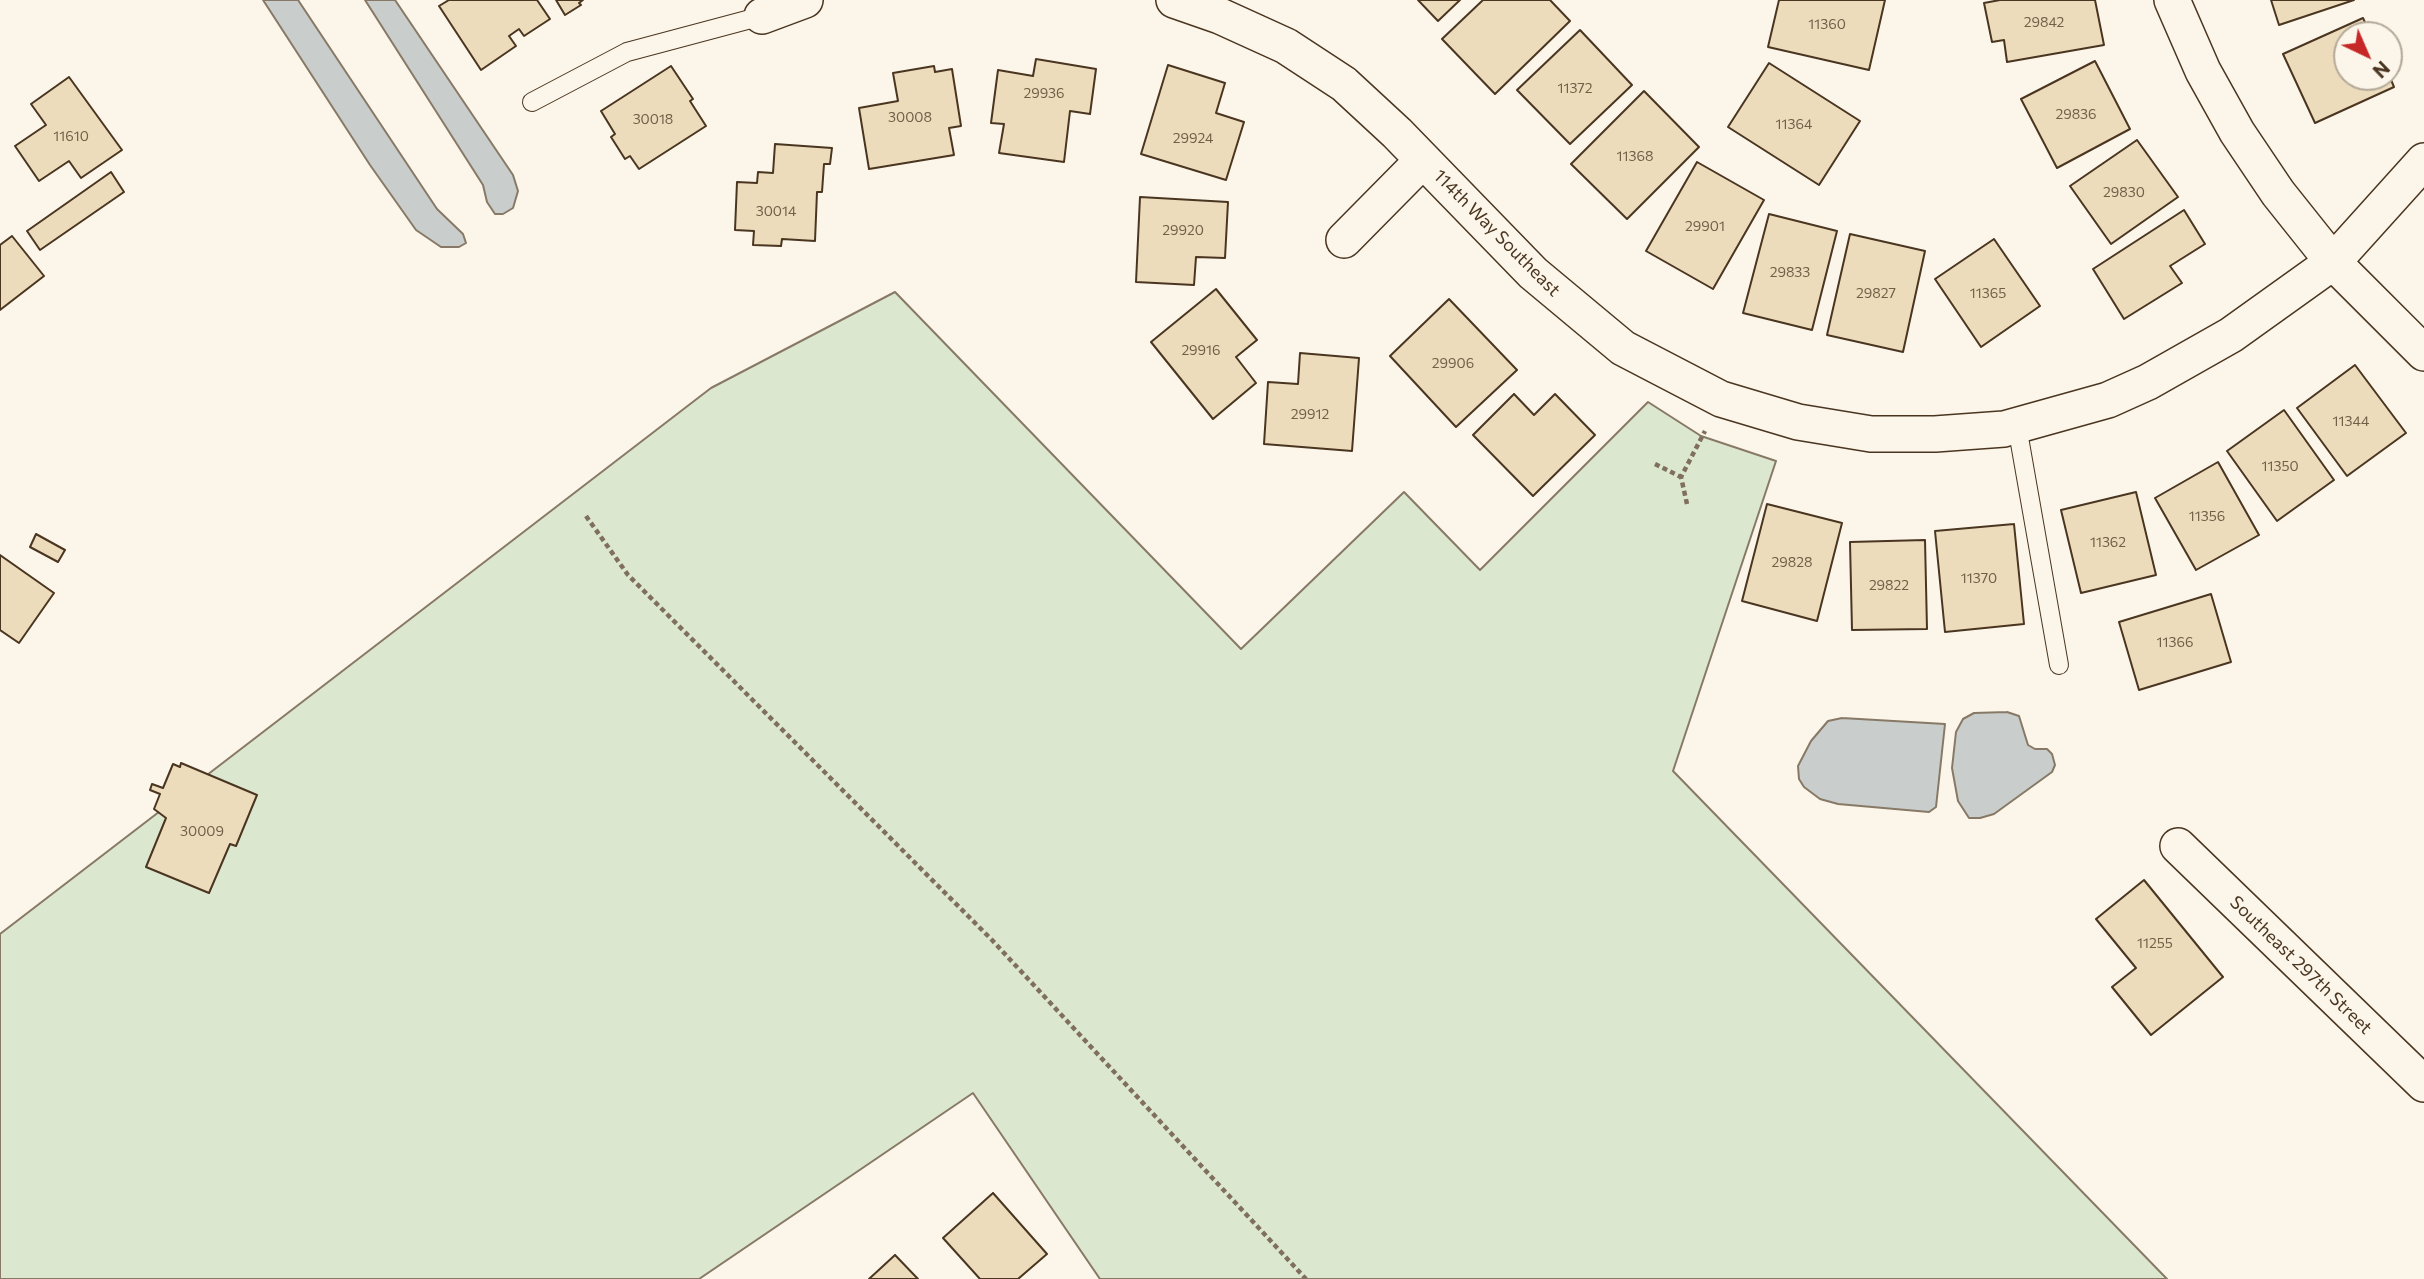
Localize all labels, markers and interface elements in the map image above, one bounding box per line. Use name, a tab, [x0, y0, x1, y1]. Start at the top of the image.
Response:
house number: 29842	[2024, 14, 2064, 30]
house number: 11360	[1808, 16, 1846, 32]
north arrow	[2333, 21, 2403, 91]
text: N	[2368, 57, 2395, 83]
house number: 11372	[1557, 80, 1593, 96]
house number: 29936	[1023, 85, 1065, 101]
house number: 29836	[2055, 106, 2097, 122]
house number: 30008	[888, 109, 932, 125]
house number: 30018	[633, 111, 673, 127]
house number: 11364	[1776, 116, 1812, 132]
house number: 11610	[53, 128, 89, 144]
house number: 29924	[1173, 130, 1213, 146]
house number: 11368	[1617, 148, 1653, 164]
street label: 114th Way Southeast	[1429, 165, 1565, 301]
house number: 29830	[2103, 184, 2145, 200]
house number: 30014	[756, 203, 796, 219]
house number: 29901	[1685, 218, 1725, 234]
house number: 29920	[1162, 222, 1204, 238]
house number: 29833	[1770, 264, 1810, 280]
house number: 29827	[1856, 285, 1896, 301]
house number: 11365	[1970, 285, 2006, 301]
house number: 29916	[1181, 342, 1221, 358]
house number: 29906	[1432, 355, 1474, 371]
house number: 29912	[1291, 406, 1329, 422]
house number: 11344	[2333, 413, 2369, 429]
house number: 11350	[2261, 458, 2299, 474]
house number: 11356	[2189, 508, 2225, 524]
house number: 11362	[2090, 534, 2126, 550]
house number: 29828	[1772, 554, 1812, 570]
house number: 11370	[1961, 570, 1997, 586]
house number: 29822	[1869, 577, 1909, 593]
house number: 11366	[2157, 634, 2193, 650]
house number: 30009	[180, 823, 224, 839]
street label: Southeast 297th Street	[2225, 892, 2377, 1038]
house number: 11255	[2137, 935, 2173, 951]

